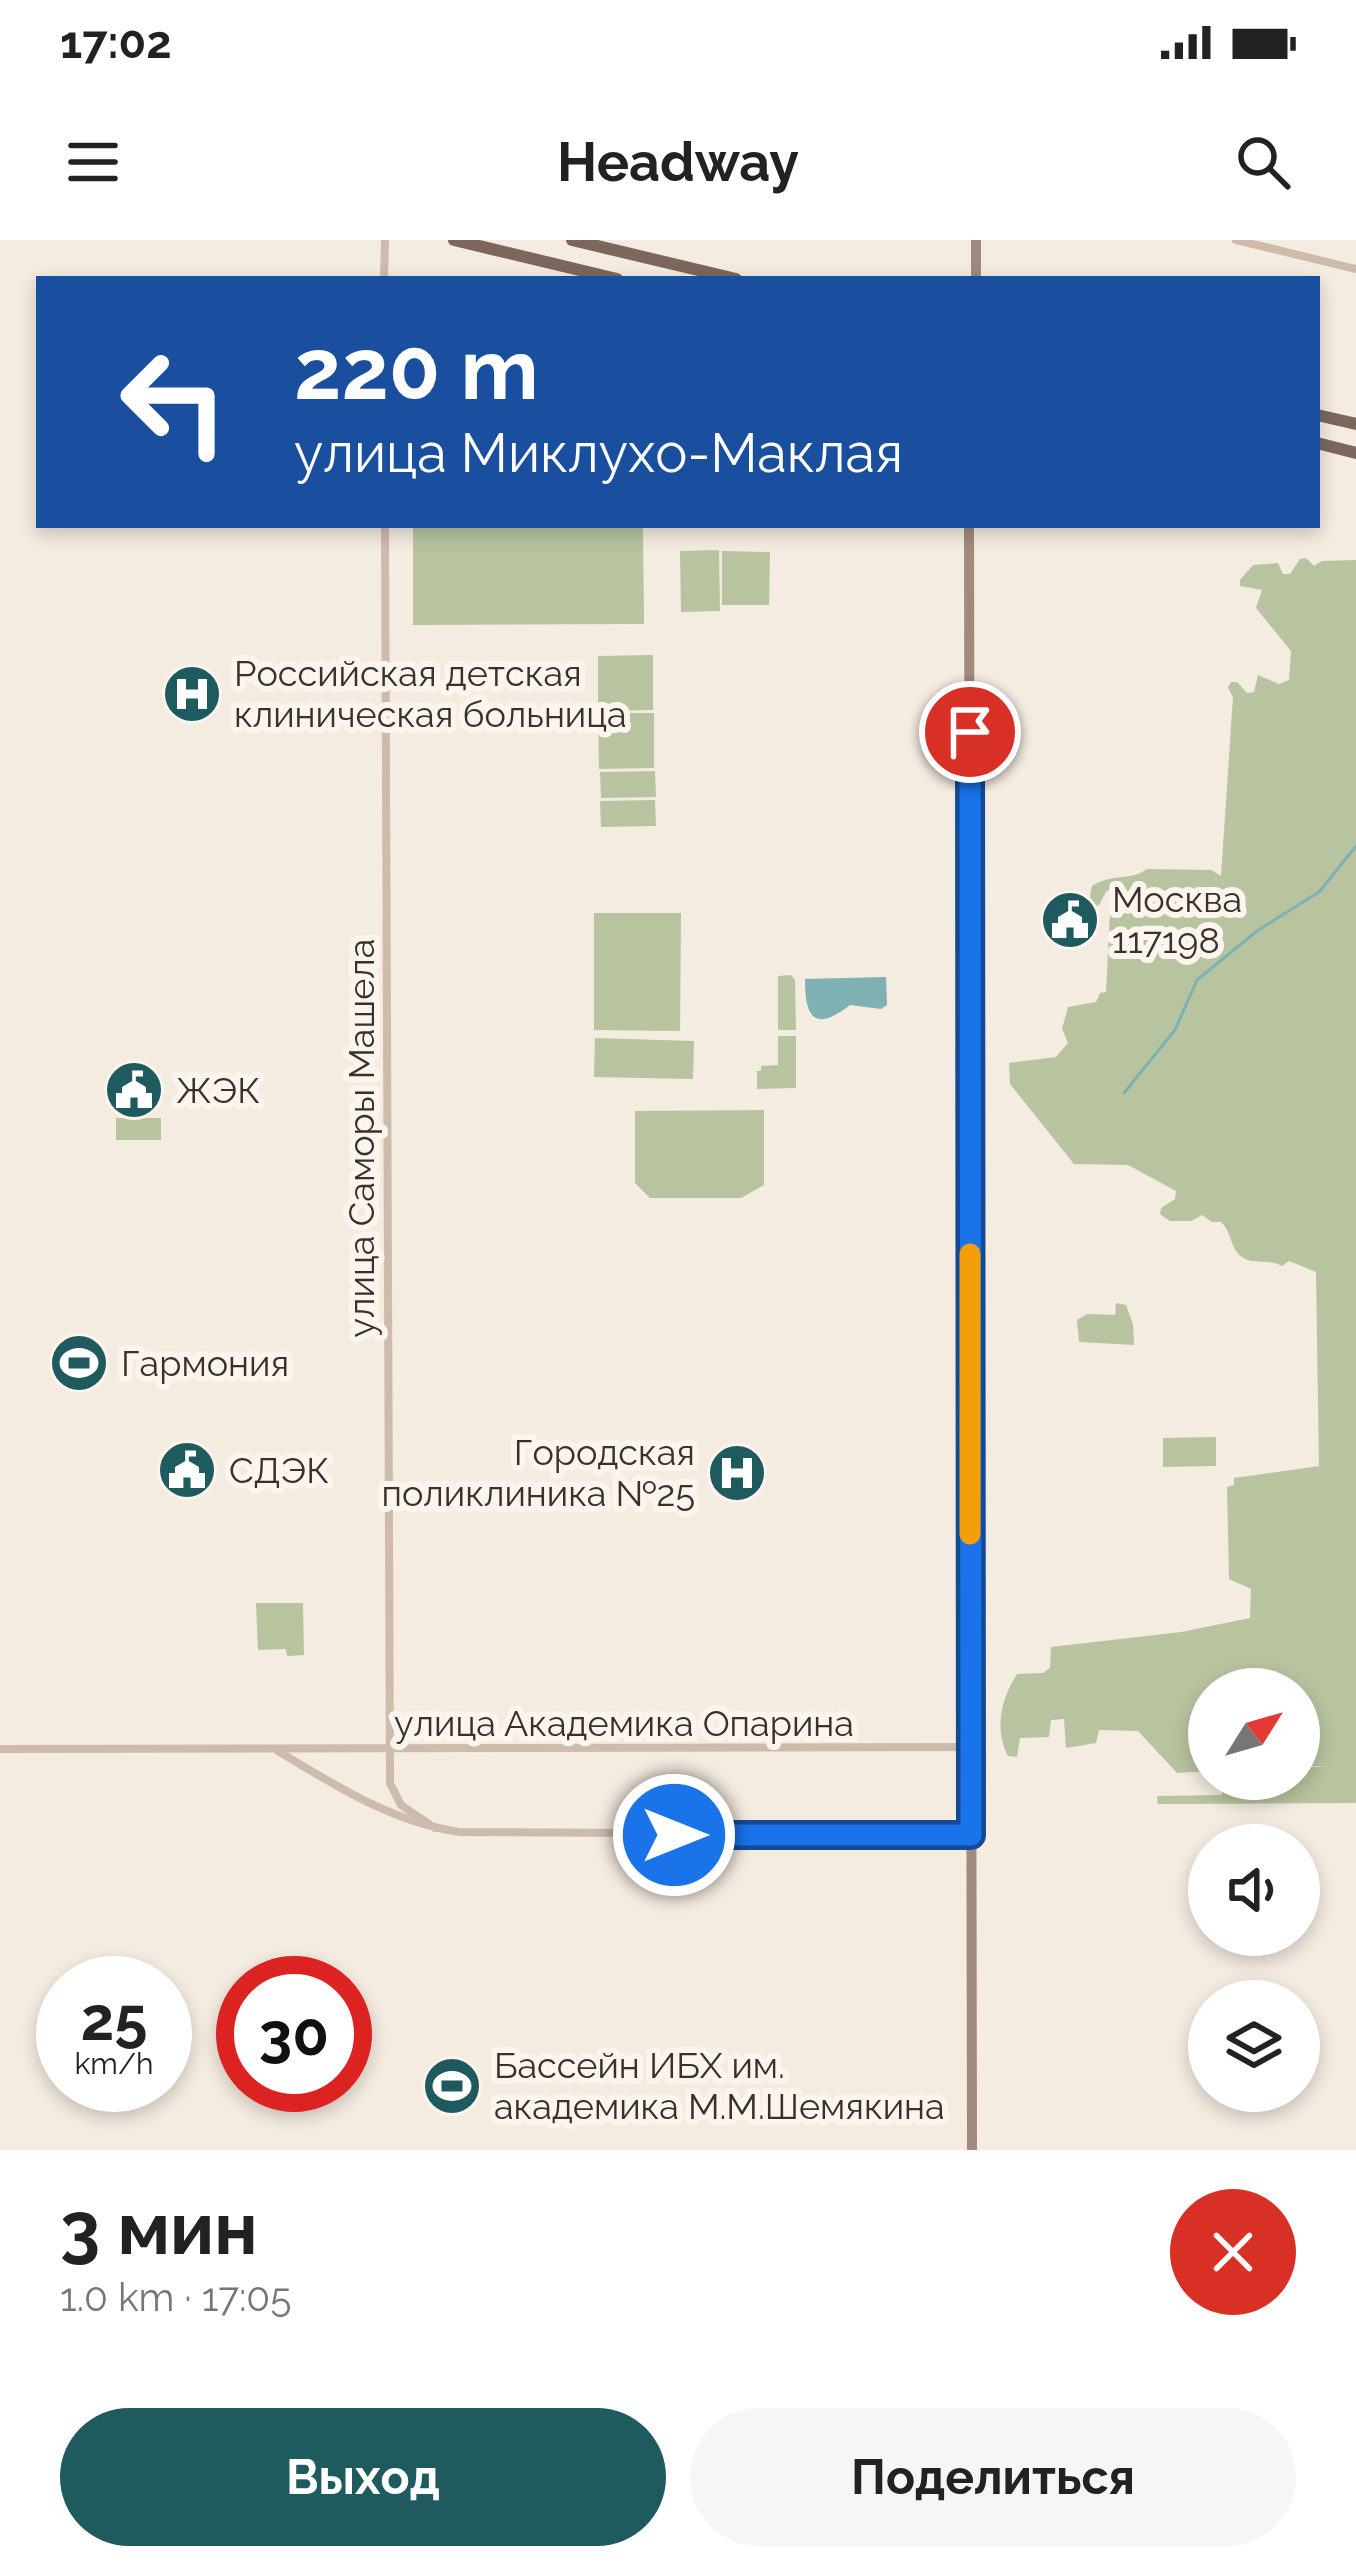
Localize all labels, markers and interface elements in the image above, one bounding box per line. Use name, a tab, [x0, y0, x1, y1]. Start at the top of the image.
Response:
text: 17:02	[60, 16, 172, 69]
icon: menu	[60, 129, 126, 195]
icon: search	[1230, 129, 1296, 195]
text: Headway	[557, 130, 799, 194]
text: 220 m	[294, 320, 539, 419]
icon: left	[96, 324, 252, 480]
text: улица Миклухо-Маклая	[294, 421, 903, 485]
place label: Российская детская клиническая больница	[234, 652, 627, 735]
hospital icon: Российская детская клиническая больница	[161, 663, 223, 725]
pin	[919, 681, 1021, 783]
icon: arrive	[937, 699, 1003, 765]
place label: Москва 117198	[1112, 878, 1242, 961]
public building icon: Москва 117198	[1039, 889, 1101, 951]
street label: улица Саморы Машела	[340, 939, 382, 1337]
public building icon: ЖЭК	[103, 1059, 165, 1121]
place label: ЖЭК	[176, 1069, 260, 1111]
sports icon: Гармония	[48, 1332, 110, 1394]
place label: Гармония	[121, 1342, 289, 1384]
place label: Городская поликлиника №25	[381, 1431, 695, 1514]
public building icon: СДЭК	[156, 1439, 218, 1501]
hospital icon: Городская поликлиника №25	[706, 1442, 768, 1504]
place label: СДЭК	[229, 1449, 329, 1491]
north arrow	[1188, 1668, 1320, 1800]
map controls	[1188, 1668, 1320, 2112]
street label: улица Академика Опарина	[394, 1702, 854, 1744]
position arrow	[611, 1772, 737, 1898]
button: sound	[1188, 1824, 1320, 1956]
speed limit sign: 30	[216, 1956, 372, 2112]
button: layers	[1188, 1980, 1320, 2112]
text: 25	[80, 1984, 148, 2054]
place label: Бассейн ИБХ им. академика М.М.Шемякина	[494, 2044, 945, 2127]
text: km/h	[74, 2046, 154, 2081]
sports icon: Бассейн ИБХ им. академика М.М.Шемякина	[421, 2055, 483, 2117]
text: 3 мин	[60, 2186, 258, 2271]
button: close	[1170, 2189, 1296, 2315]
text: 1.0 km · 17:05	[60, 2274, 291, 2320]
button: Выход	[60, 2408, 666, 2546]
button: Поделиться	[690, 2408, 1296, 2546]

